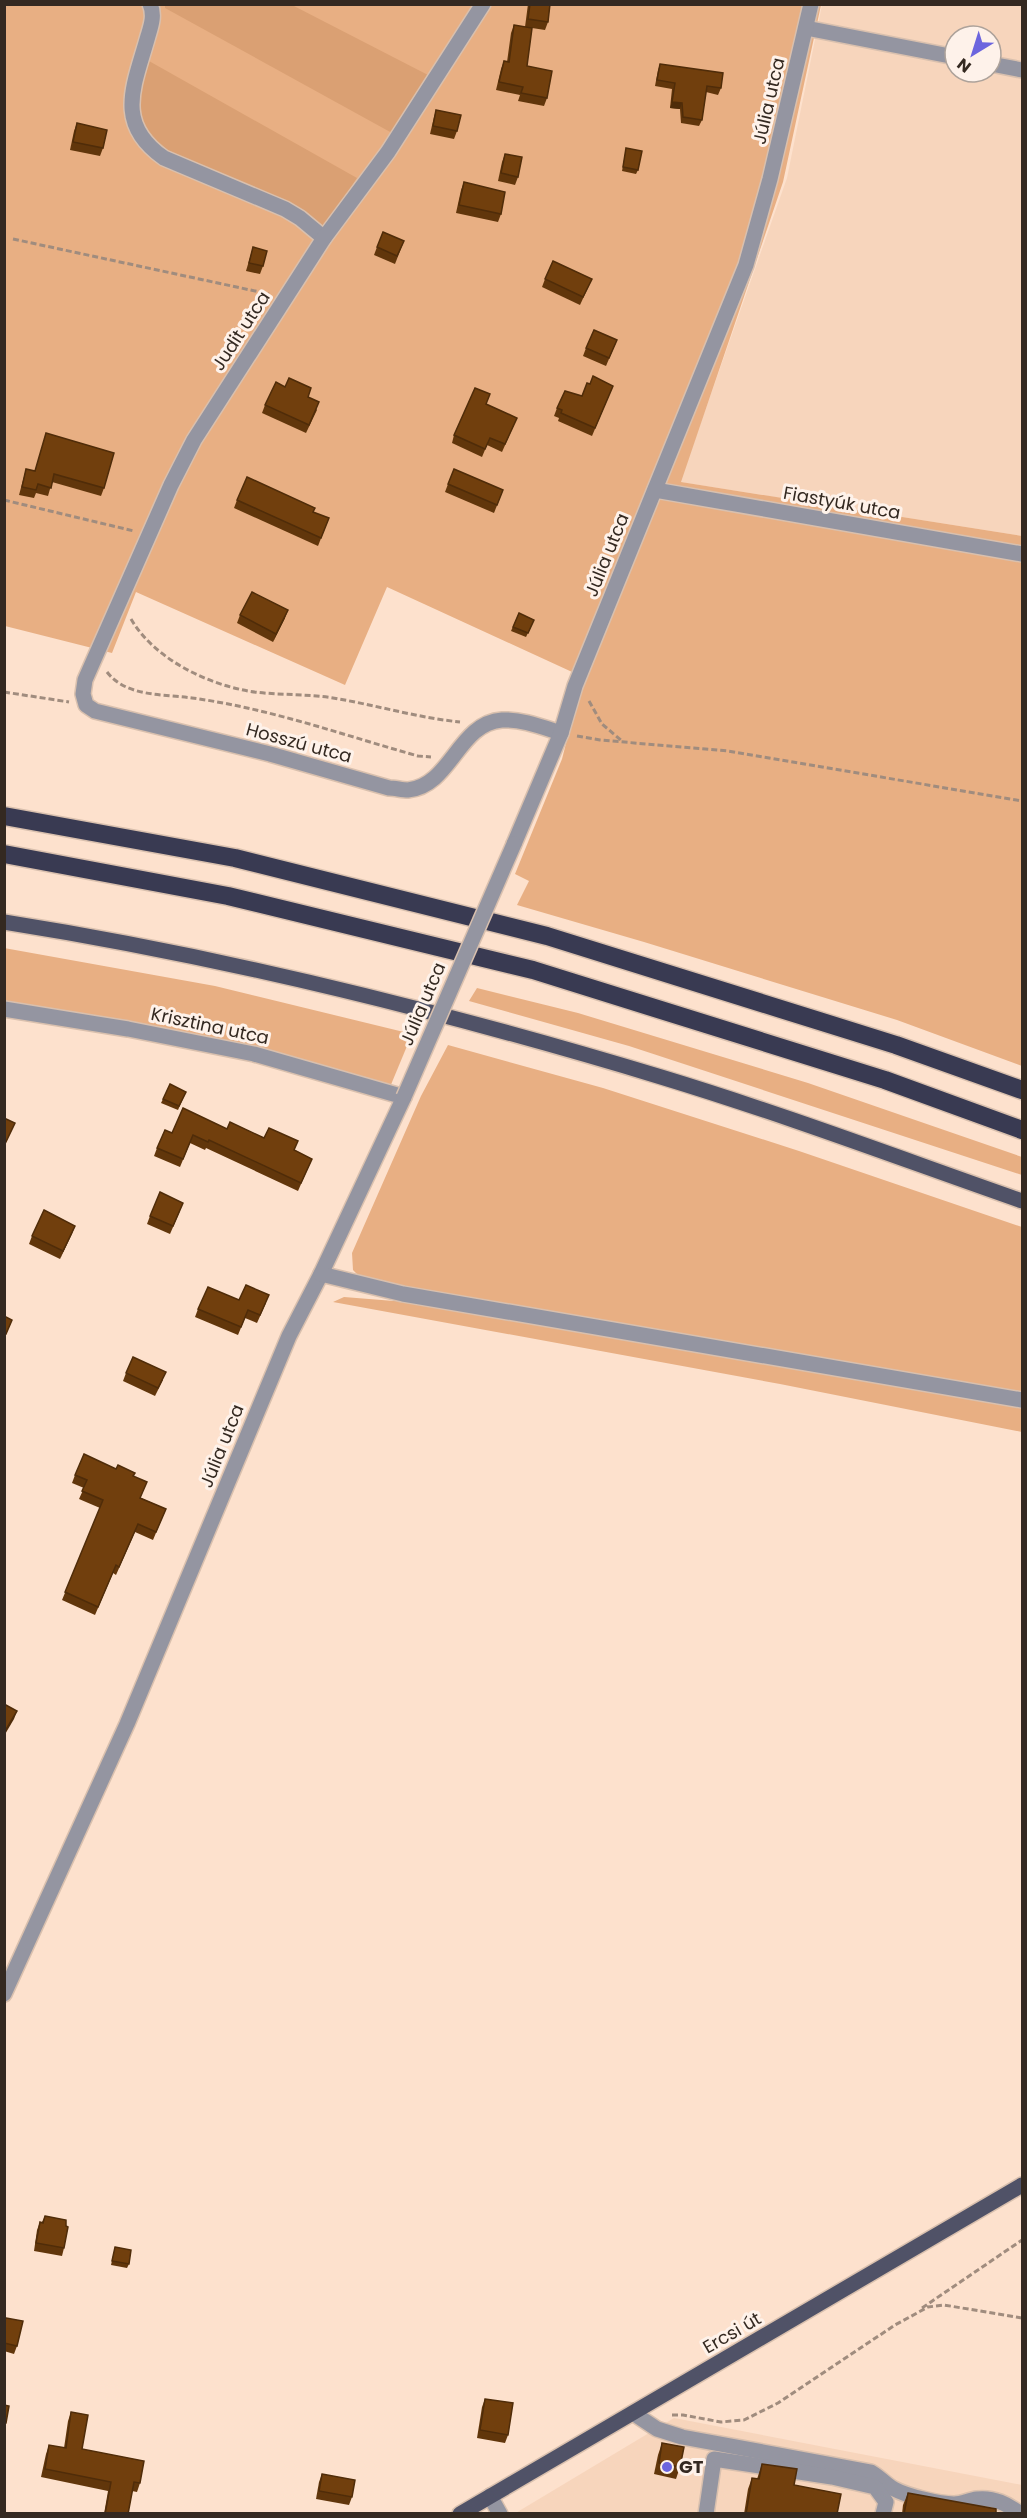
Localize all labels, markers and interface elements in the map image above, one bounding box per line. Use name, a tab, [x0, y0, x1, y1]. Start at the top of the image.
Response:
north arrow	[943, 24, 1003, 84]
text: N	[952, 53, 976, 78]
street label: Júlia utca	[746, 55, 791, 147]
street label: Judit utca	[206, 286, 276, 375]
street label: Fiastyúk utca	[782, 480, 903, 525]
street label: Júlia utca	[578, 509, 635, 600]
street label: Hosszú utca	[244, 716, 355, 769]
street label: Júlia utca	[394, 958, 451, 1049]
street label: Krisztina utca	[149, 1001, 271, 1050]
street label: Júlia utca	[193, 1400, 250, 1491]
street label: Ercsi út	[698, 2306, 766, 2359]
place label: GT	[679, 2454, 704, 2479]
marker: GT	[660, 2460, 674, 2474]

